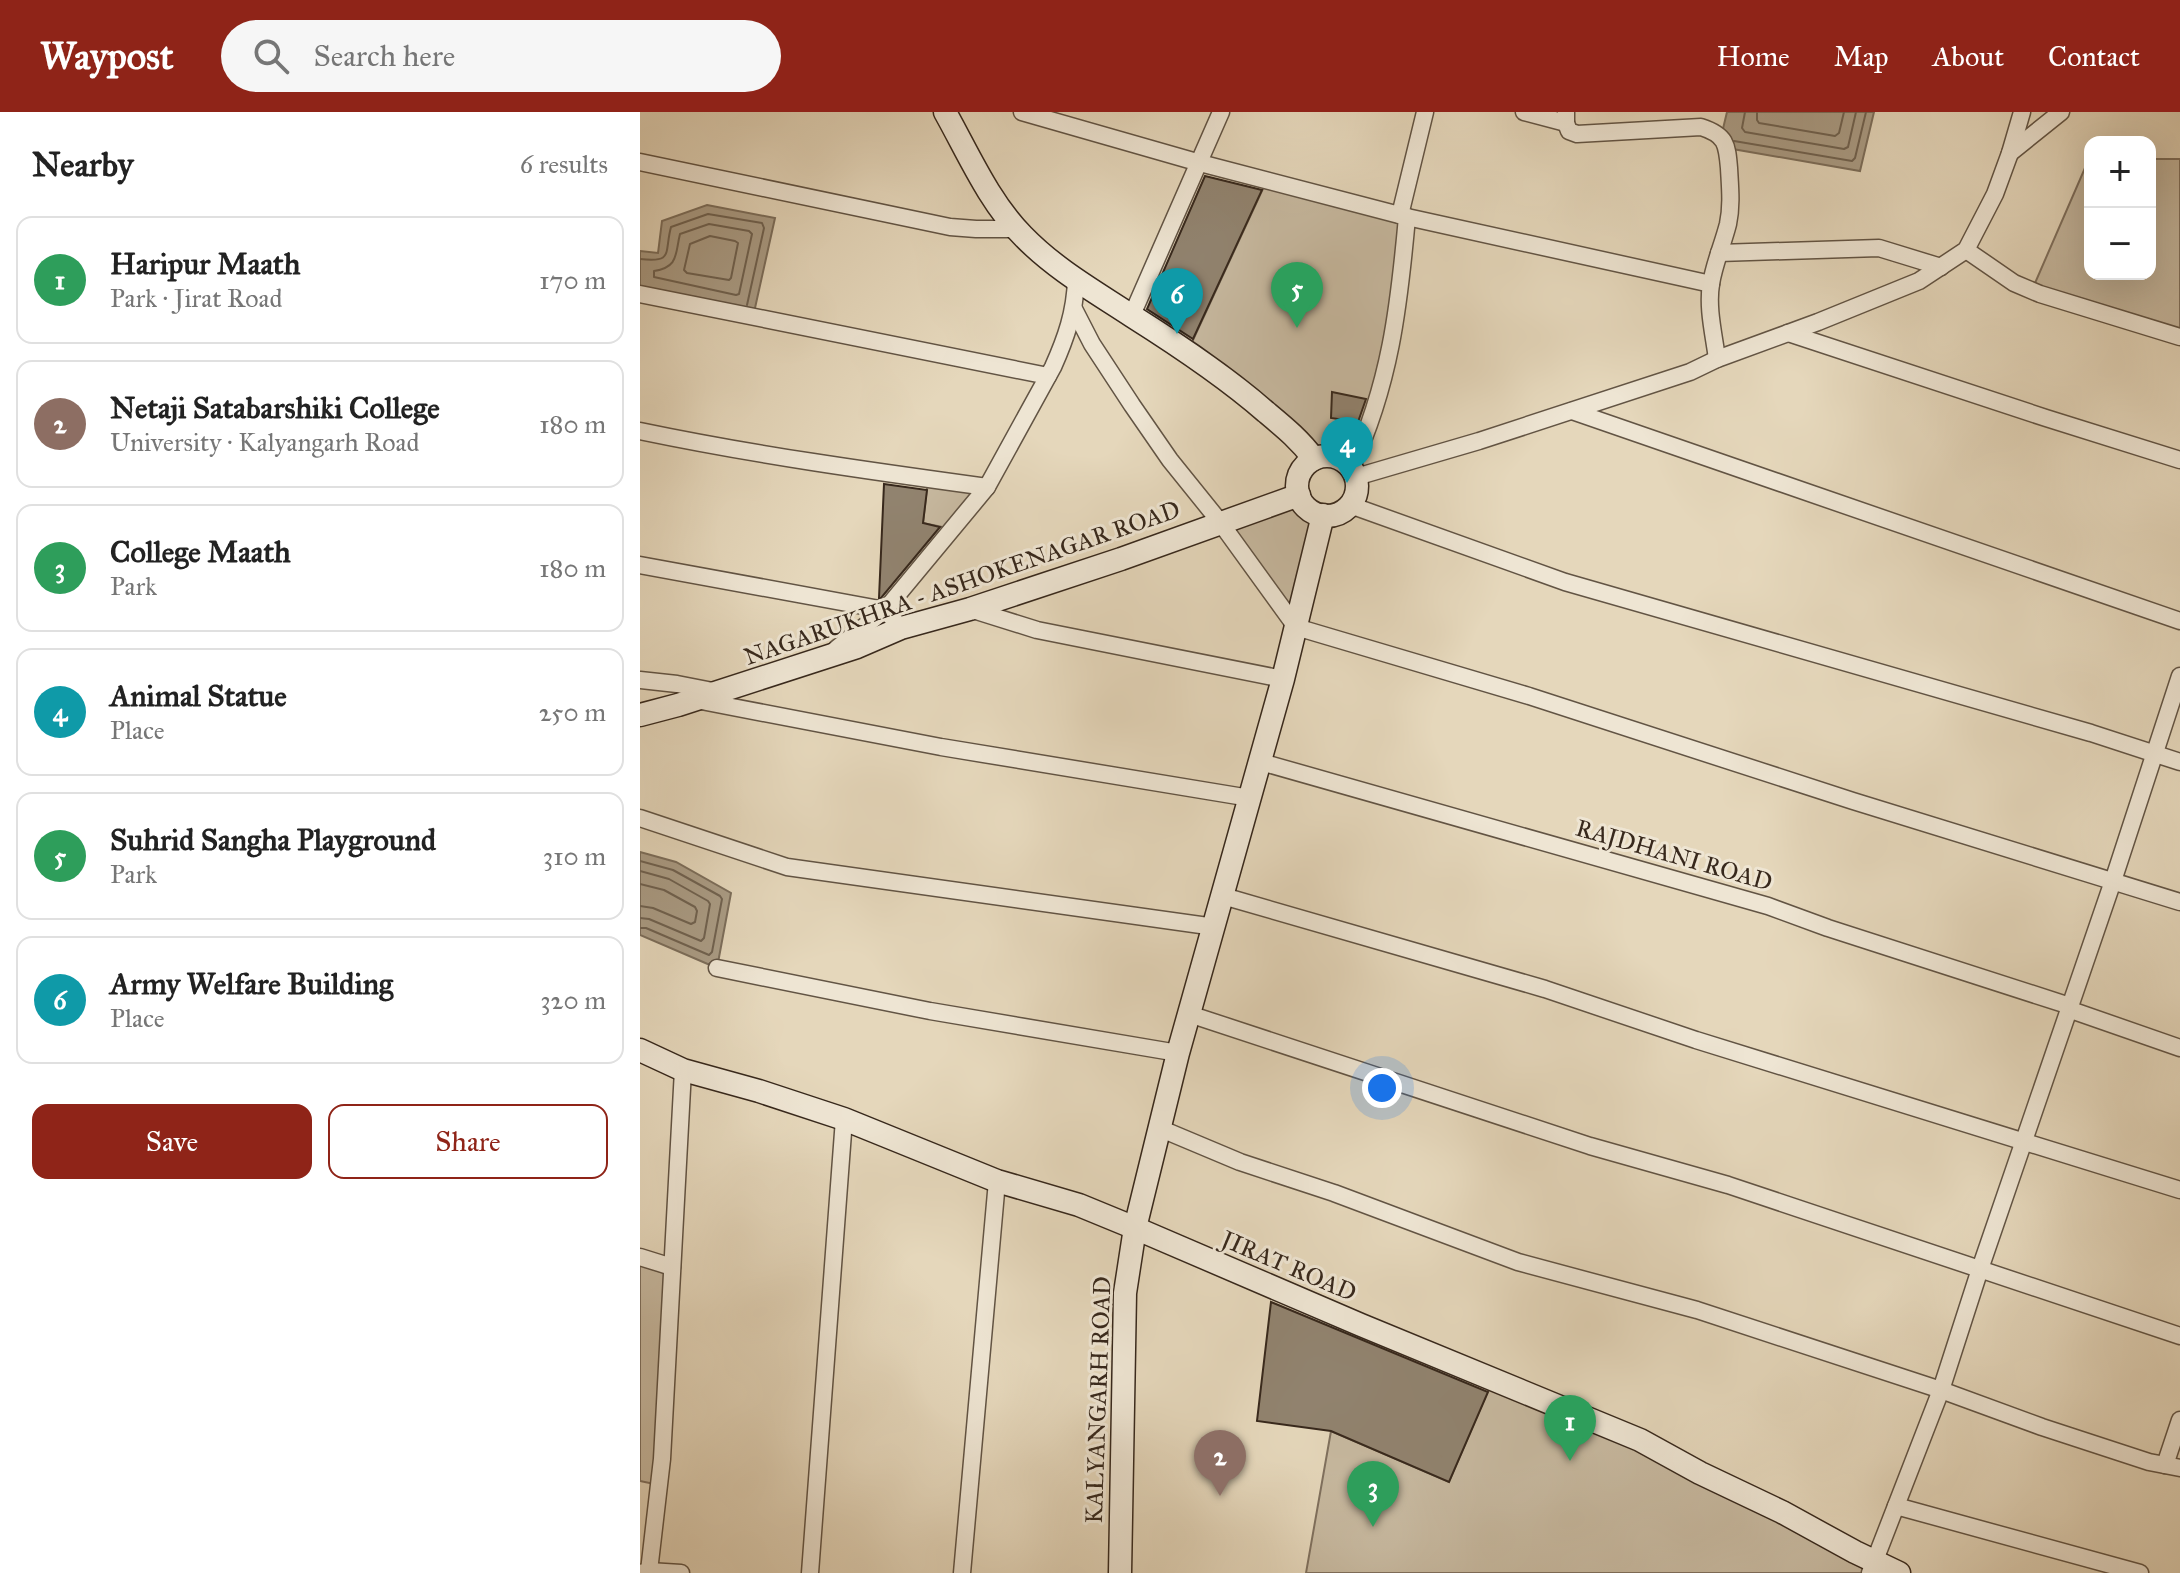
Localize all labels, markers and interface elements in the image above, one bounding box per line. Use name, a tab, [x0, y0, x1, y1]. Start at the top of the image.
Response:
search box	[221, 20, 781, 92]
text: Waypost	[40, 33, 173, 79]
icon: search	[249, 34, 293, 78]
text: Search here	[313, 38, 455, 74]
text: Home	[1717, 39, 1790, 74]
text: Map	[1834, 39, 1888, 74]
text: About	[1932, 39, 2004, 74]
text: Contact	[2048, 39, 2140, 74]
map controls	[2084, 136, 2156, 280]
button: +	[2084, 136, 2156, 208]
text: Nearby	[32, 144, 134, 185]
text: 6 results	[520, 148, 608, 180]
button: −	[2084, 208, 2156, 280]
text: Haripur Maath	[110, 246, 300, 282]
pin: 5	[1271, 262, 1323, 328]
text: 1	[55, 264, 65, 296]
text: 170 m	[539, 264, 606, 296]
pin: 6	[1151, 268, 1203, 334]
text: Park · Jirat Road	[110, 282, 282, 314]
text: Netaji Satabarshiki College	[110, 390, 440, 426]
text: 2	[54, 408, 66, 440]
text: 180 m	[539, 408, 606, 440]
pin: 4	[1321, 417, 1373, 483]
text: University · Kalyangarh Road	[110, 426, 420, 458]
street label: NAGARUKHRA - ASHOKENAGAR ROAD	[740, 494, 1184, 672]
text: College Maath	[110, 534, 291, 570]
text: 3	[55, 552, 65, 584]
text: 180 m	[539, 552, 606, 584]
text: Park	[110, 570, 157, 602]
text: Animal Statue	[110, 678, 287, 714]
text: 4	[53, 696, 67, 728]
text: 250 m	[539, 696, 606, 728]
text: Place	[110, 714, 165, 746]
street label: RAJDHANI ROAD	[1572, 813, 1776, 897]
text: Suhrid Sangha Playground	[110, 822, 436, 858]
text: 5	[54, 840, 66, 872]
text: 310 m	[543, 840, 606, 872]
text: Park	[110, 858, 157, 890]
text: Army Welfare Building	[110, 966, 393, 1002]
text: 6	[53, 984, 67, 1016]
text: 320 m	[540, 984, 606, 1016]
text: Place	[110, 1002, 165, 1034]
your location	[1362, 1068, 1402, 1108]
button: Save	[32, 1104, 312, 1179]
button: Share	[328, 1104, 608, 1179]
street label: JIRAT ROAD	[1214, 1223, 1361, 1308]
street label: KALYANGARH ROAD	[1079, 1276, 1117, 1524]
pin: 1	[1544, 1395, 1596, 1461]
pin: 2	[1194, 1430, 1246, 1496]
pin: 3	[1347, 1461, 1399, 1527]

